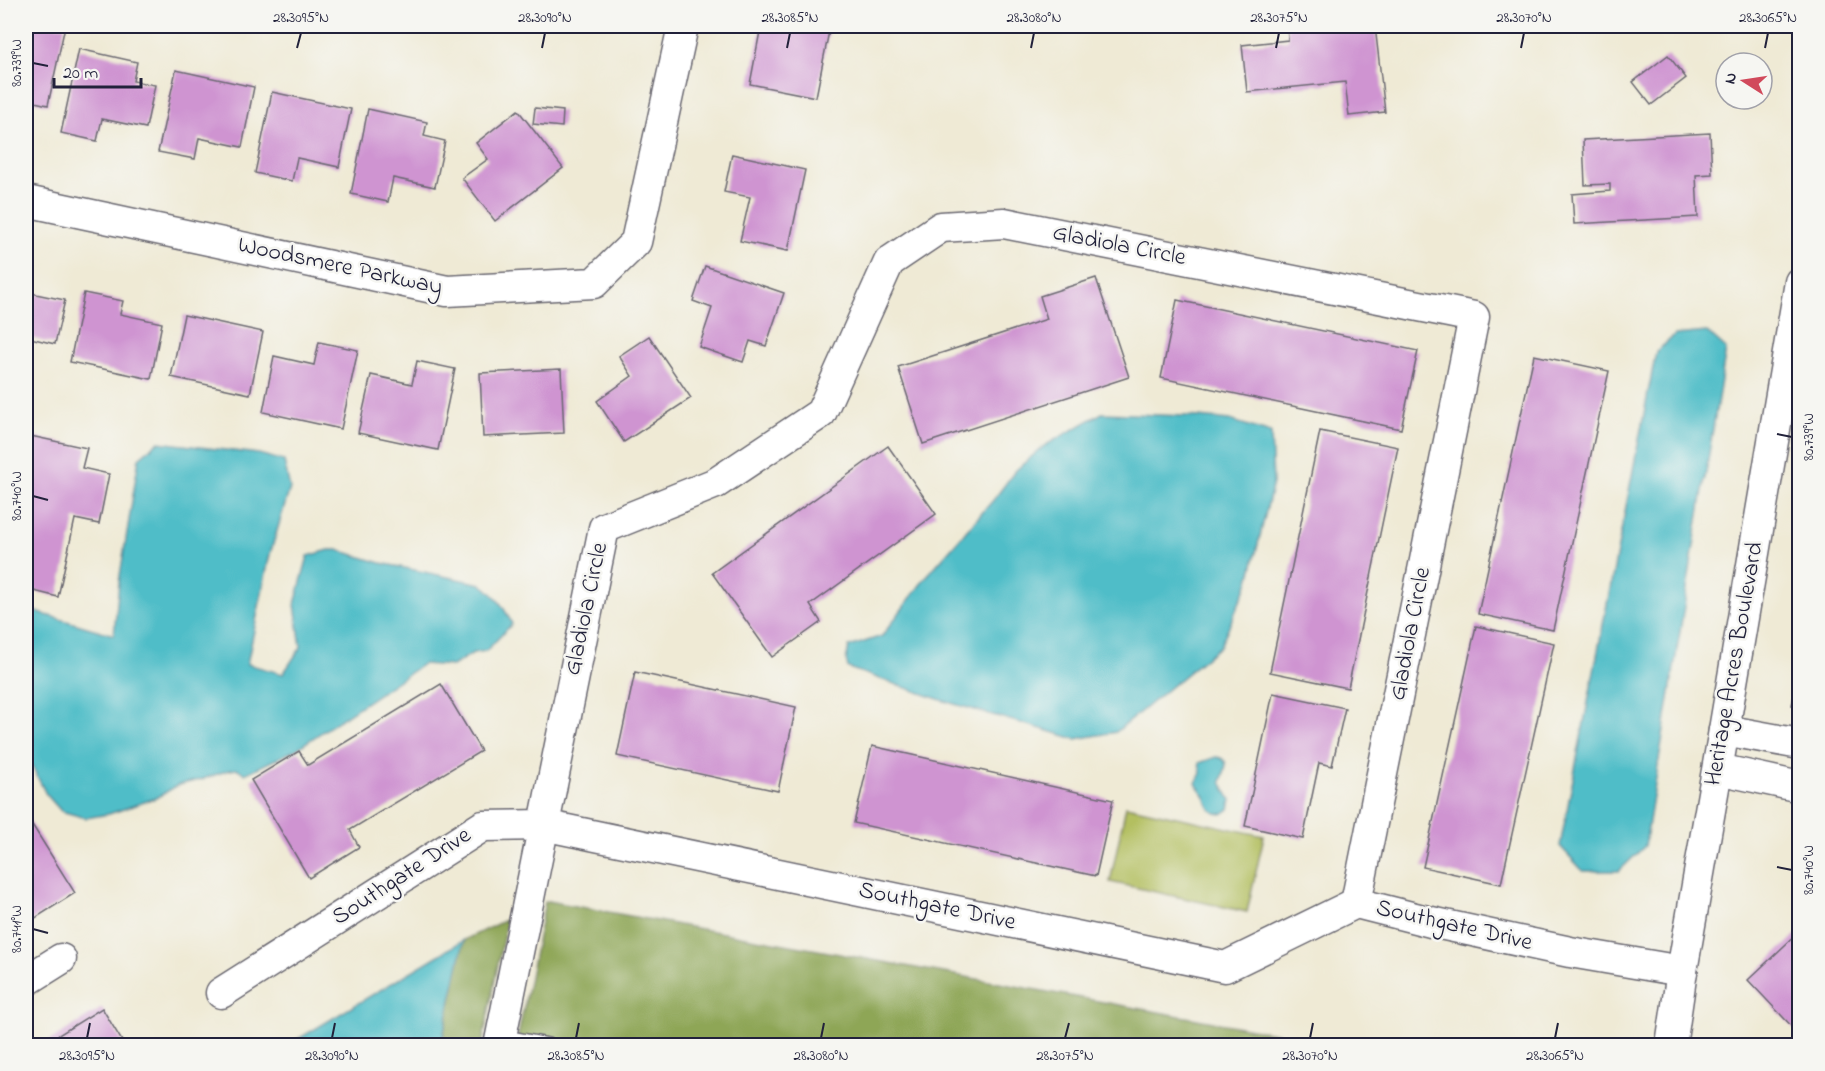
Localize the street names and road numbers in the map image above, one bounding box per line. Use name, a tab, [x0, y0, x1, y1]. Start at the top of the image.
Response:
street label: Gladiola Circle	[1049, 216, 1189, 276]
street label: Woodsmere Parkway	[234, 228, 445, 307]
street label: Gladiola Circle	[556, 539, 618, 679]
street label: Heritage Acres Boulevard	[1696, 539, 1774, 789]
street label: Gladiola Circle	[1381, 564, 1441, 704]
street label: Southgate Drive	[325, 819, 479, 935]
street label: Southgate Drive	[855, 873, 1019, 941]
street label: Southgate Drive	[1372, 891, 1536, 961]

